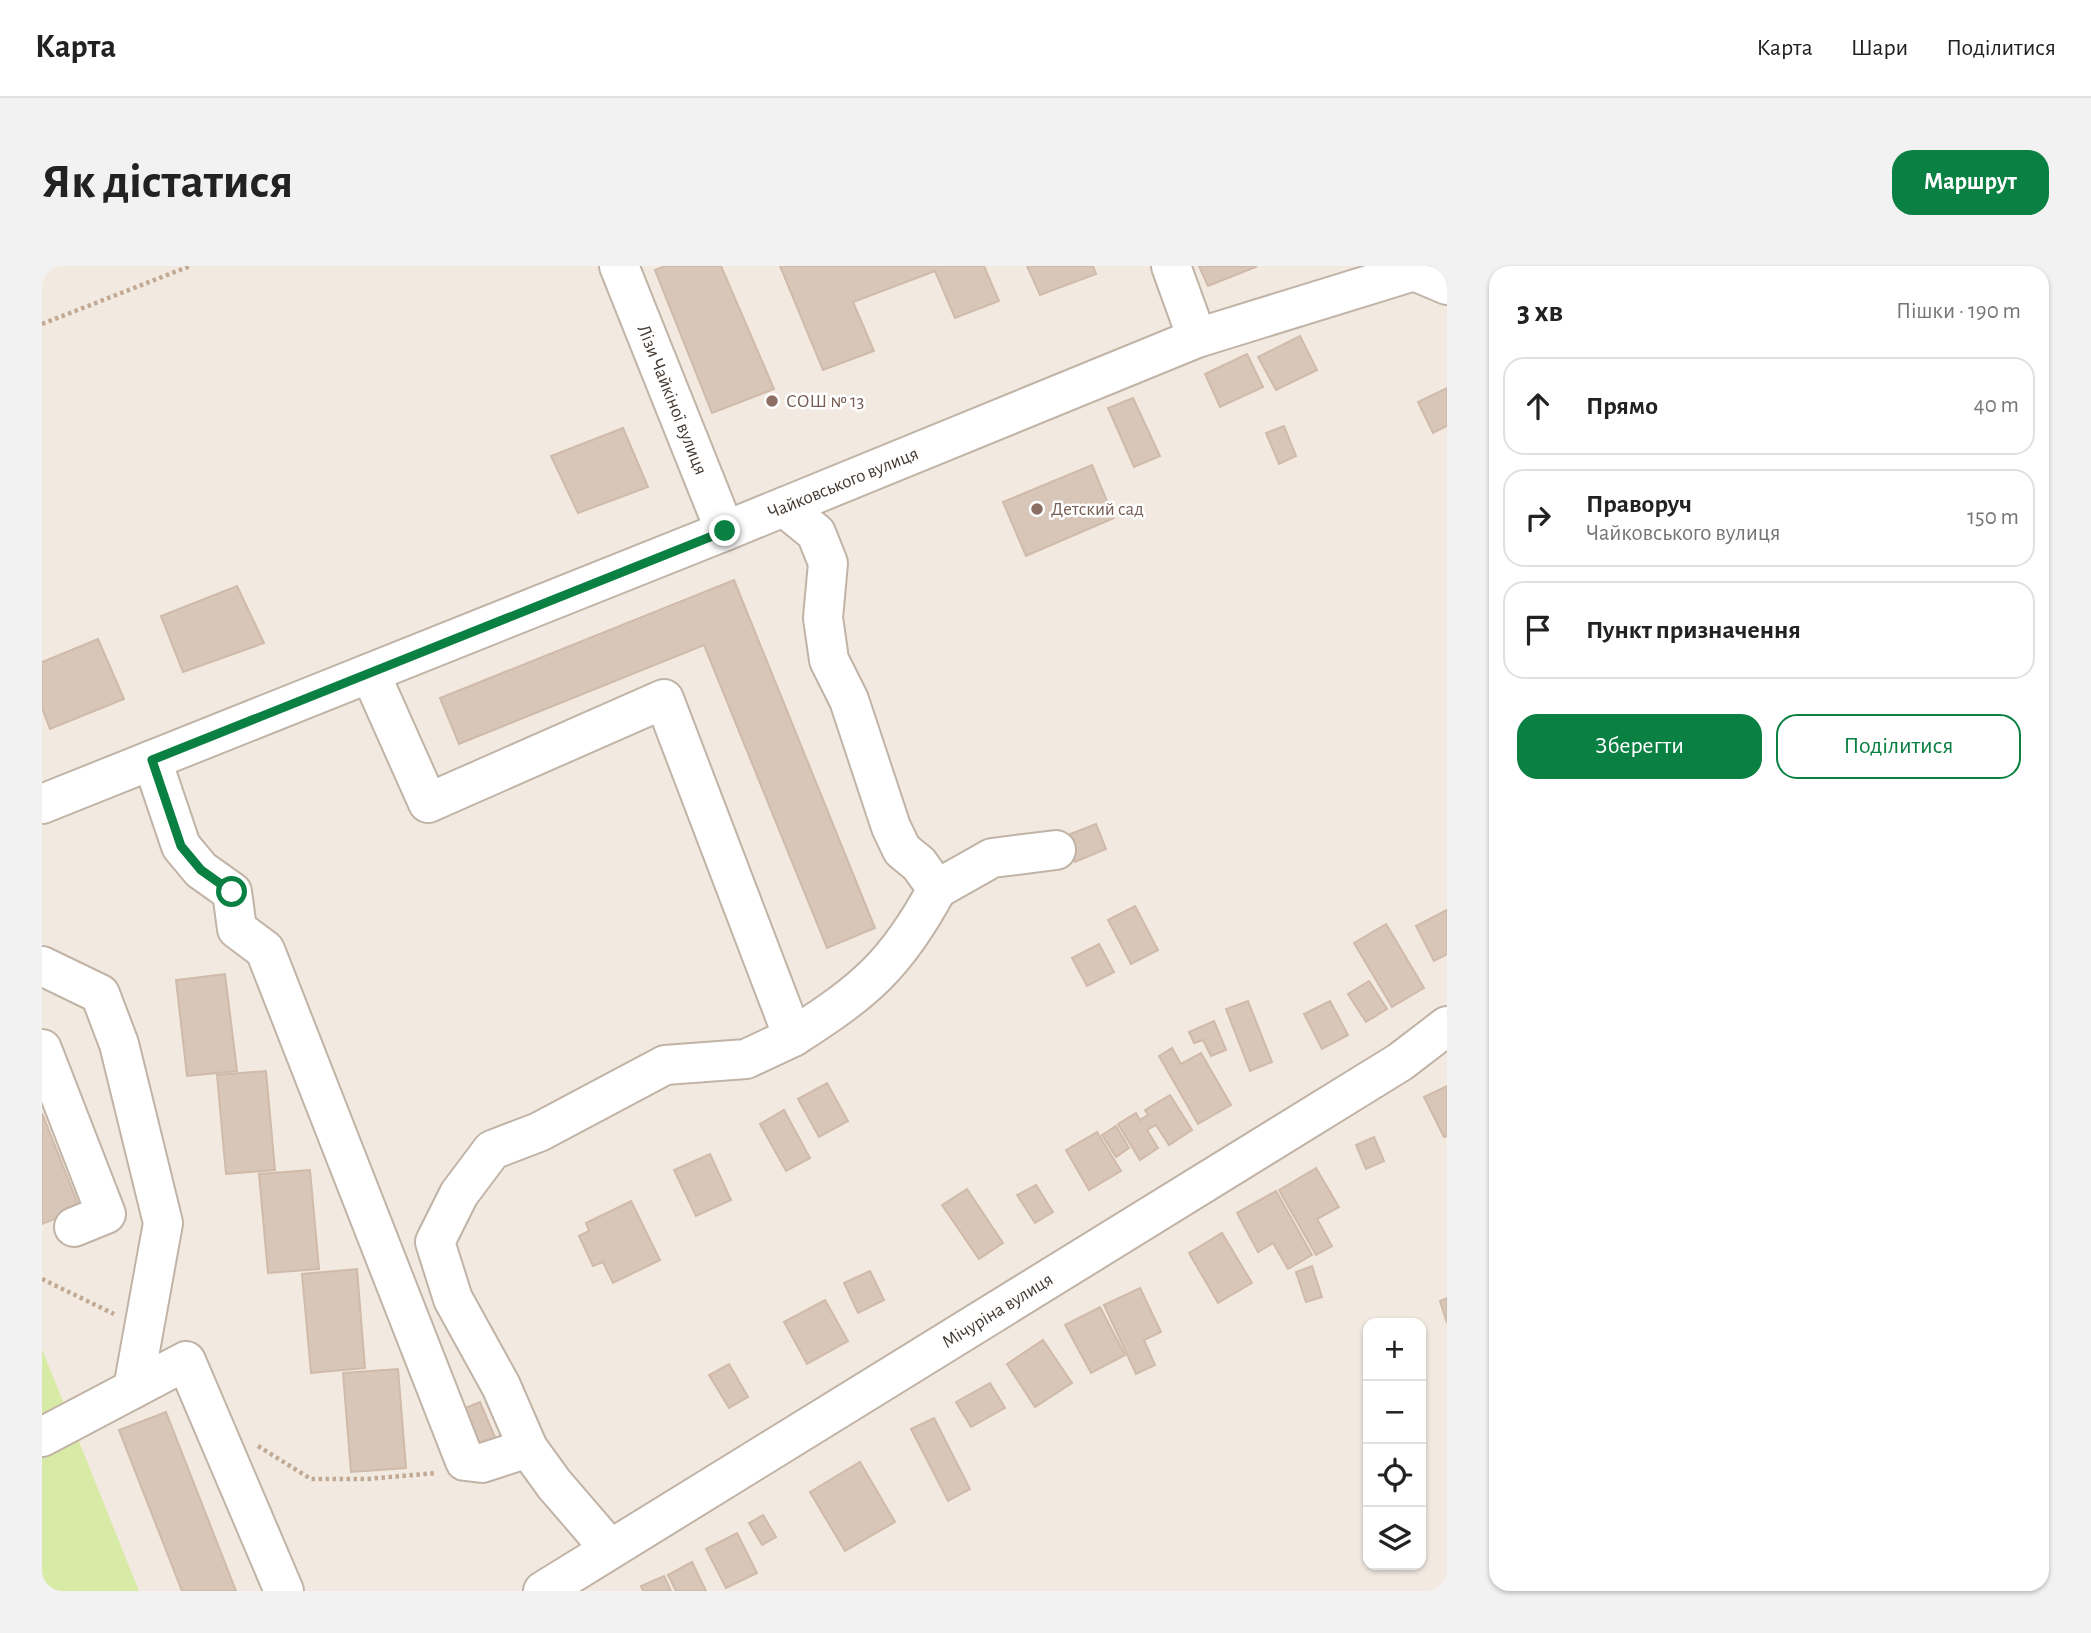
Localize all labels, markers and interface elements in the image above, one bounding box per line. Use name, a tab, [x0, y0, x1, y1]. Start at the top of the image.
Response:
text: Карта	[35, 31, 116, 64]
text: Карта	[1756, 36, 1813, 60]
text: Шари	[1851, 36, 1908, 60]
text: Поділитися	[1946, 36, 2056, 60]
button: Маршрут	[1892, 150, 2049, 215]
text: Як дістатися	[42, 158, 293, 207]
text: 3 хв	[1517, 297, 1563, 327]
text: Пішки · 190 m	[1896, 300, 2021, 323]
street label: Лізи Чайкіної вулиця	[634, 322, 711, 477]
icon: ahead	[1519, 387, 1557, 425]
place label: СОШ № 13	[786, 392, 864, 411]
marker: СОШ № 13	[764, 393, 780, 409]
text: Прямо	[1586, 393, 1658, 419]
text: 40 m	[1974, 394, 2019, 417]
street label: Чайковського вулиця	[765, 444, 921, 522]
text: Праворуч	[1586, 491, 1692, 517]
icon: right	[1519, 499, 1557, 537]
place label: Детский сад	[1051, 500, 1144, 519]
marker: Детский сад	[1029, 501, 1045, 517]
text: 150 m	[1967, 506, 2019, 529]
route end	[709, 515, 740, 546]
text: Чайковського вулиця	[1586, 522, 1781, 545]
icon: arrive	[1519, 611, 1557, 649]
text: Пункт призначення	[1586, 617, 1801, 643]
button: Зберегти	[1517, 714, 1762, 779]
button: Поділитися	[1776, 714, 2021, 779]
route start	[216, 876, 247, 907]
street label: Мічуріна вулиця	[939, 1269, 1056, 1352]
map controls	[1363, 1318, 1426, 1570]
button: +	[1363, 1318, 1426, 1381]
button: −	[1363, 1381, 1426, 1444]
button: locate	[1363, 1444, 1426, 1507]
button: layers	[1363, 1507, 1426, 1570]

